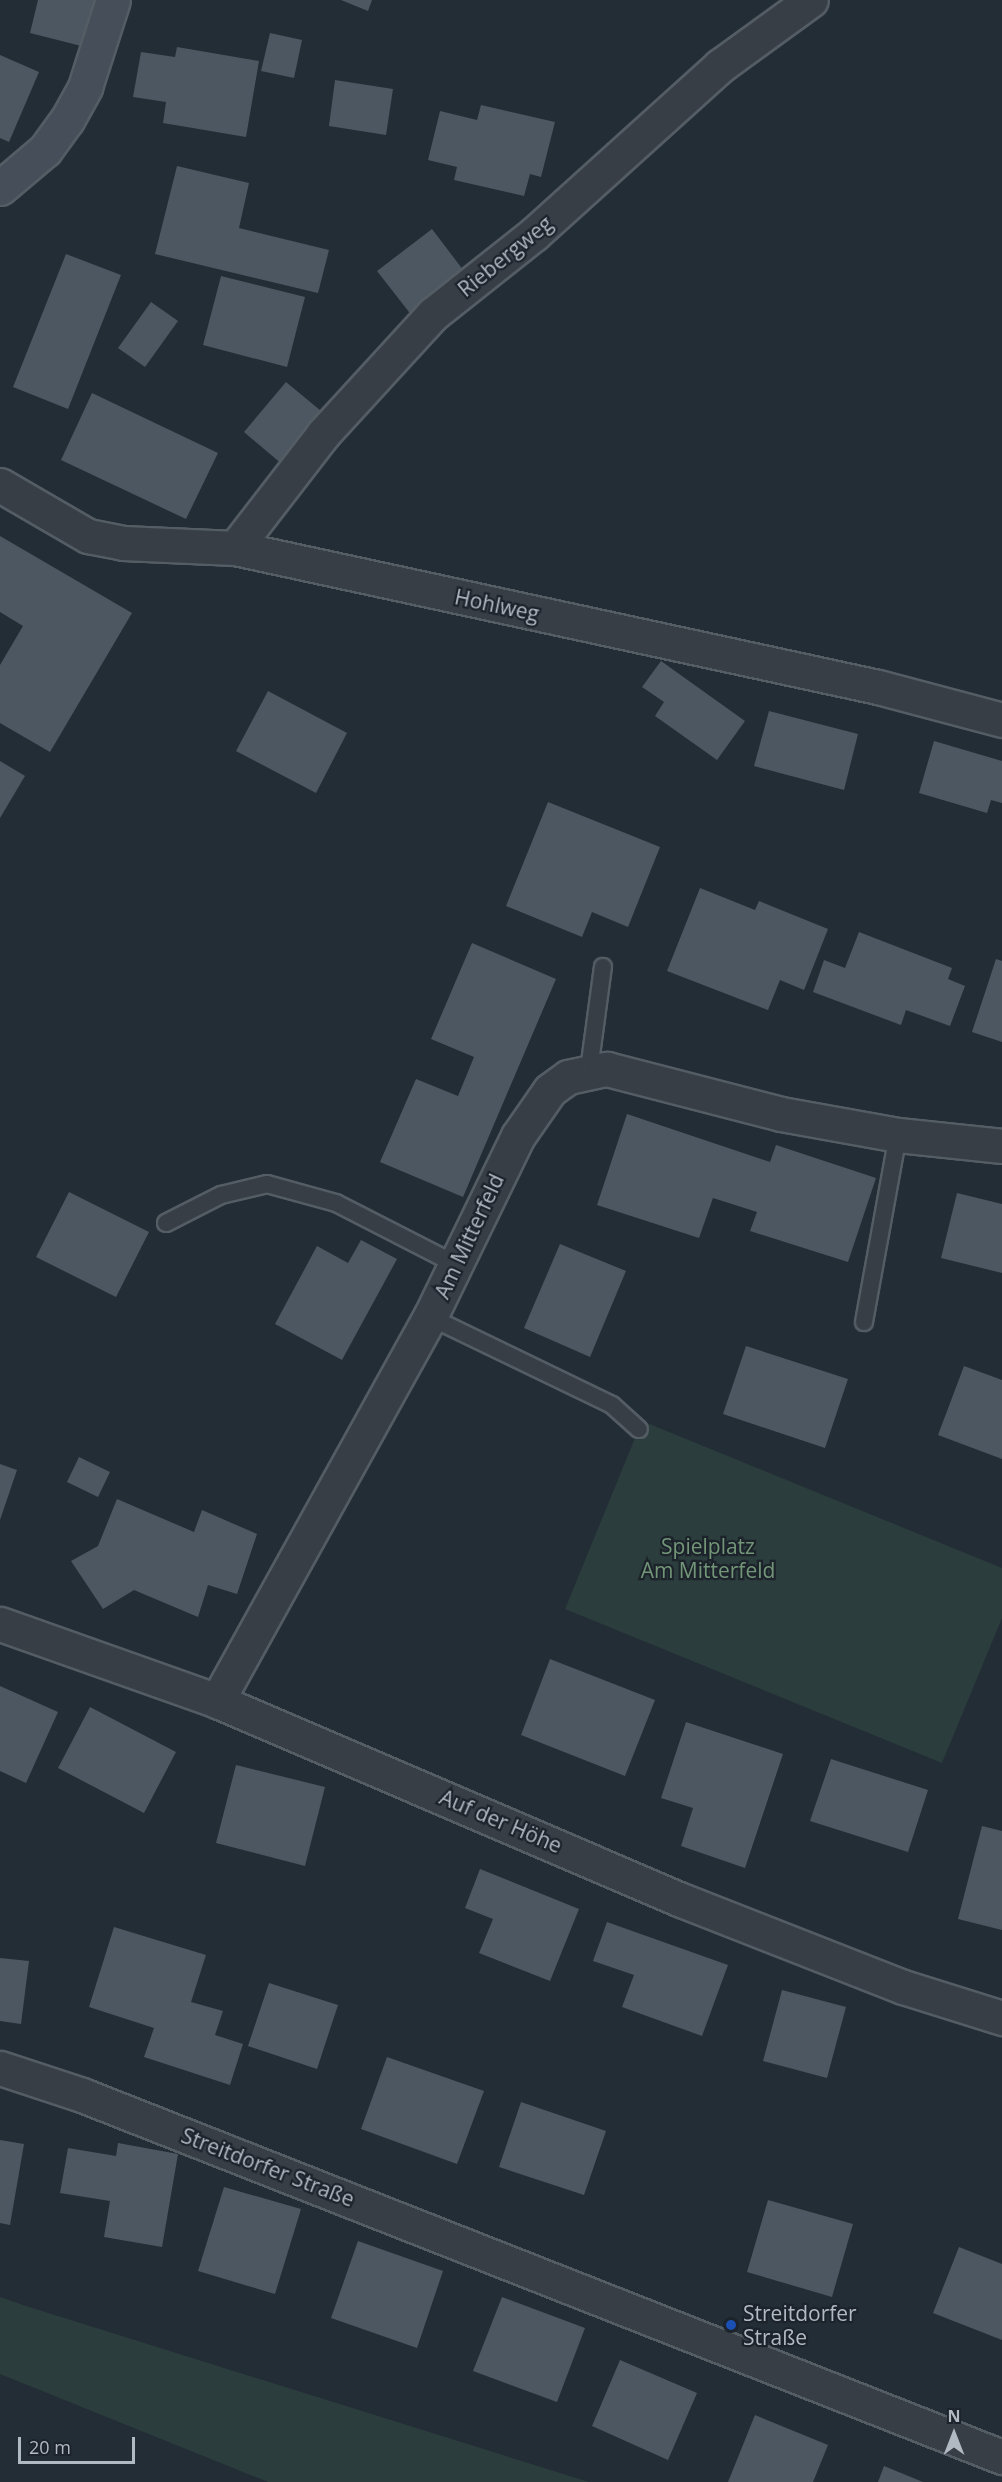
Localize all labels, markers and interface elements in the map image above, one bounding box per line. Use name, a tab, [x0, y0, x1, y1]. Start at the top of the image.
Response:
street label: Riebergweg	[453, 210, 557, 302]
street label: Hohlweg	[452, 584, 542, 626]
street label: Am Mitterfeld	[429, 1170, 509, 1302]
park label: Spielplatz Am Mitterfeld	[641, 1533, 775, 1583]
street label: Auf der Höhe	[436, 1784, 566, 1858]
street label: Streitdorfer Straße	[178, 2122, 358, 2212]
place label: Streitdorfer Straße	[743, 2300, 857, 2350]
marker: Streitdorfer Straße	[724, 2318, 738, 2332]
north arrow	[924, 2404, 984, 2464]
text: N	[947, 2405, 961, 2427]
scale bar	[21, 2425, 138, 2463]
text: 20 m	[29, 2435, 71, 2459]

